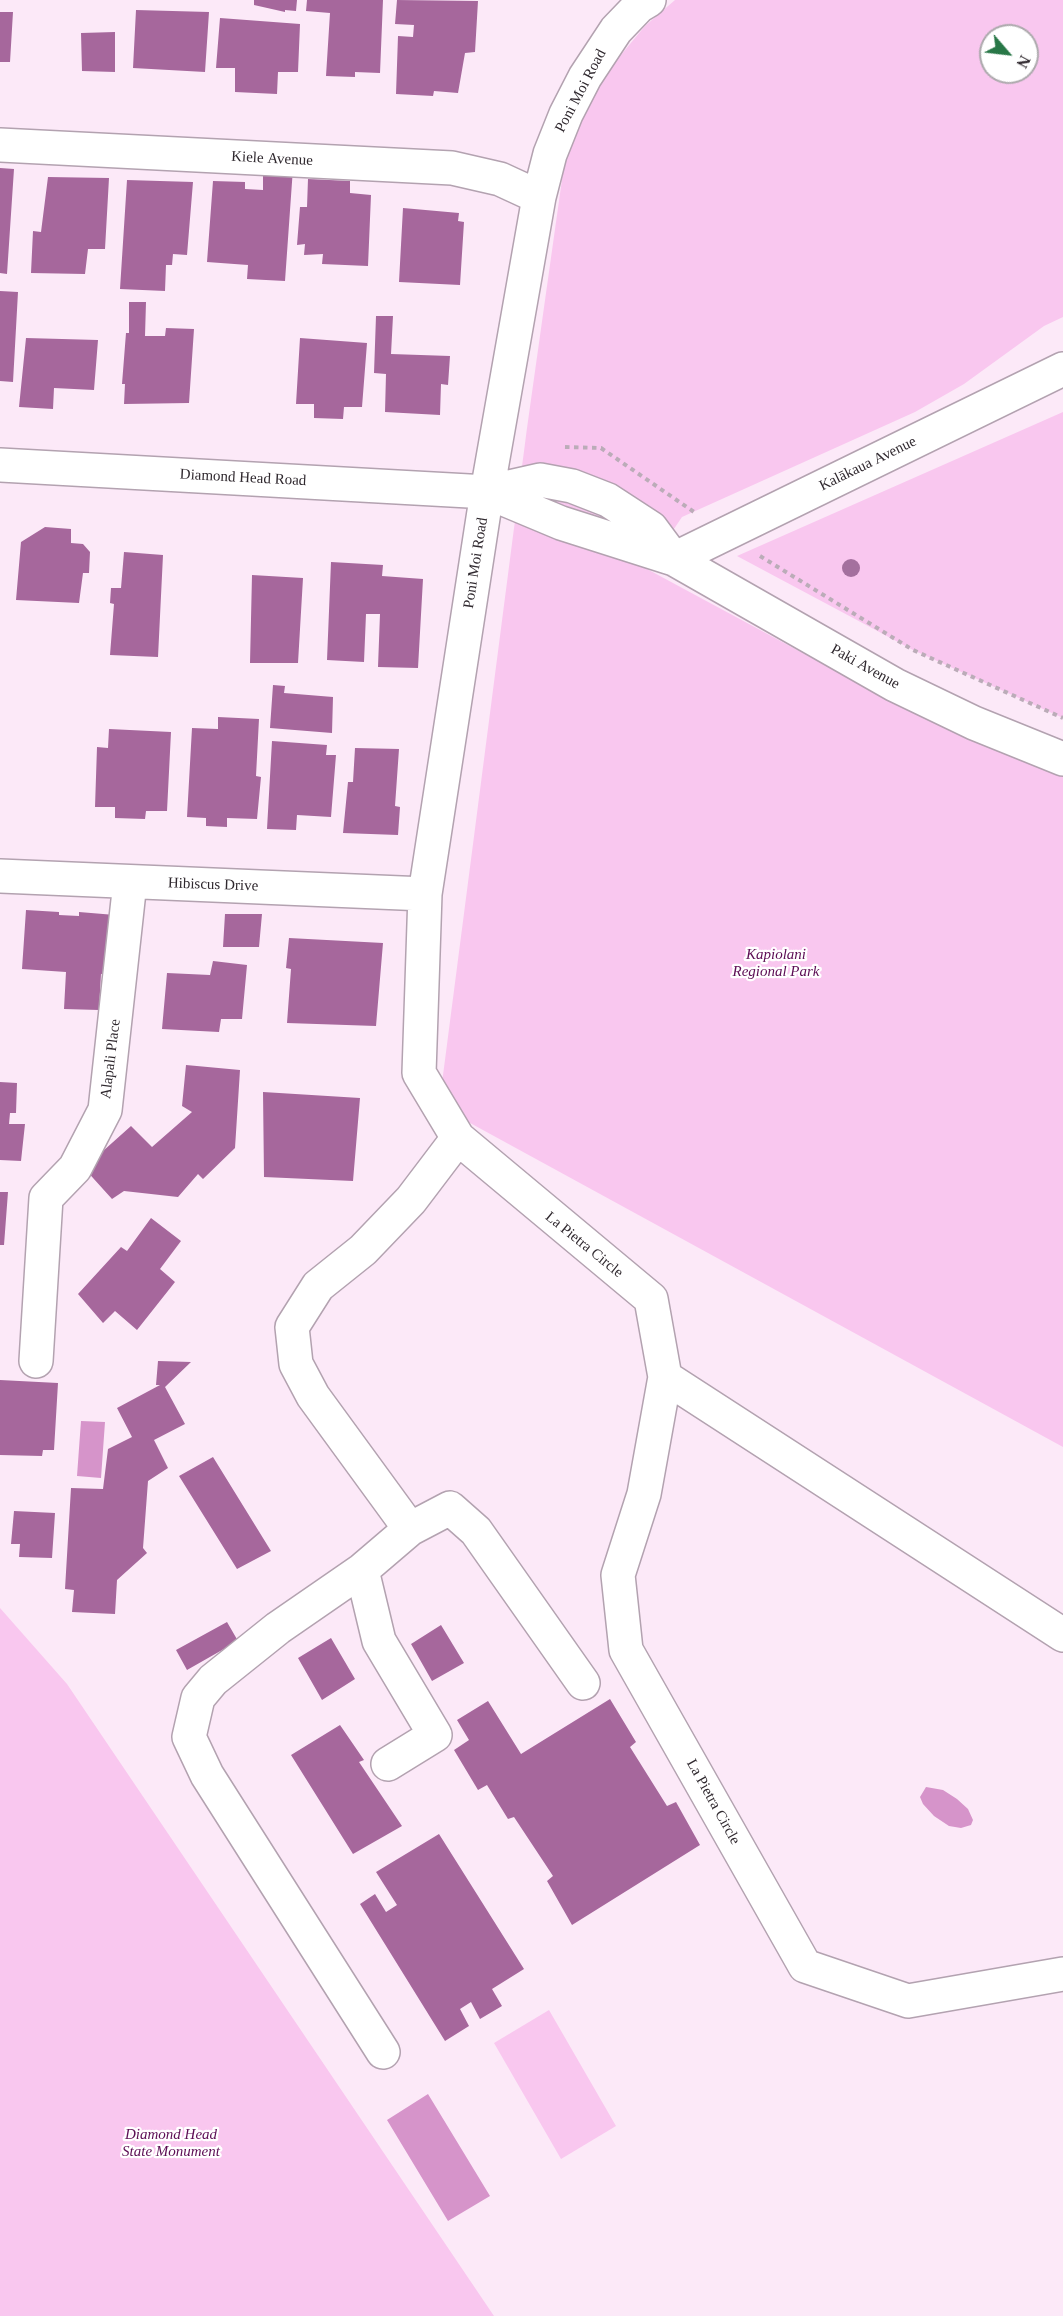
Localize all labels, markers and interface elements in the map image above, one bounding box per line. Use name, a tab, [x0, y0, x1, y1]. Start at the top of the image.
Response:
north arrow	[979, 24, 1039, 84]
street label: Poni Moi Road	[552, 46, 610, 136]
text: N	[1013, 53, 1034, 71]
street label: Kiele Avenue	[231, 148, 313, 170]
street label: Kalākaua Avenue	[816, 433, 920, 495]
street label: Diamond Head Road	[179, 466, 307, 490]
street label: Poni Moi Road	[460, 516, 492, 610]
street label: Paki Avenue	[827, 641, 903, 693]
street label: Hibiscus Drive	[168, 874, 258, 896]
park label: Kapiolani Regional Park	[732, 946, 820, 981]
street label: Alapali Place	[97, 1018, 125, 1100]
street label: La Pietra Circle	[541, 1208, 627, 1282]
street label: La Pietra Circle	[682, 1756, 744, 1848]
park label: Diamond Head State Monument	[122, 2126, 220, 2161]

